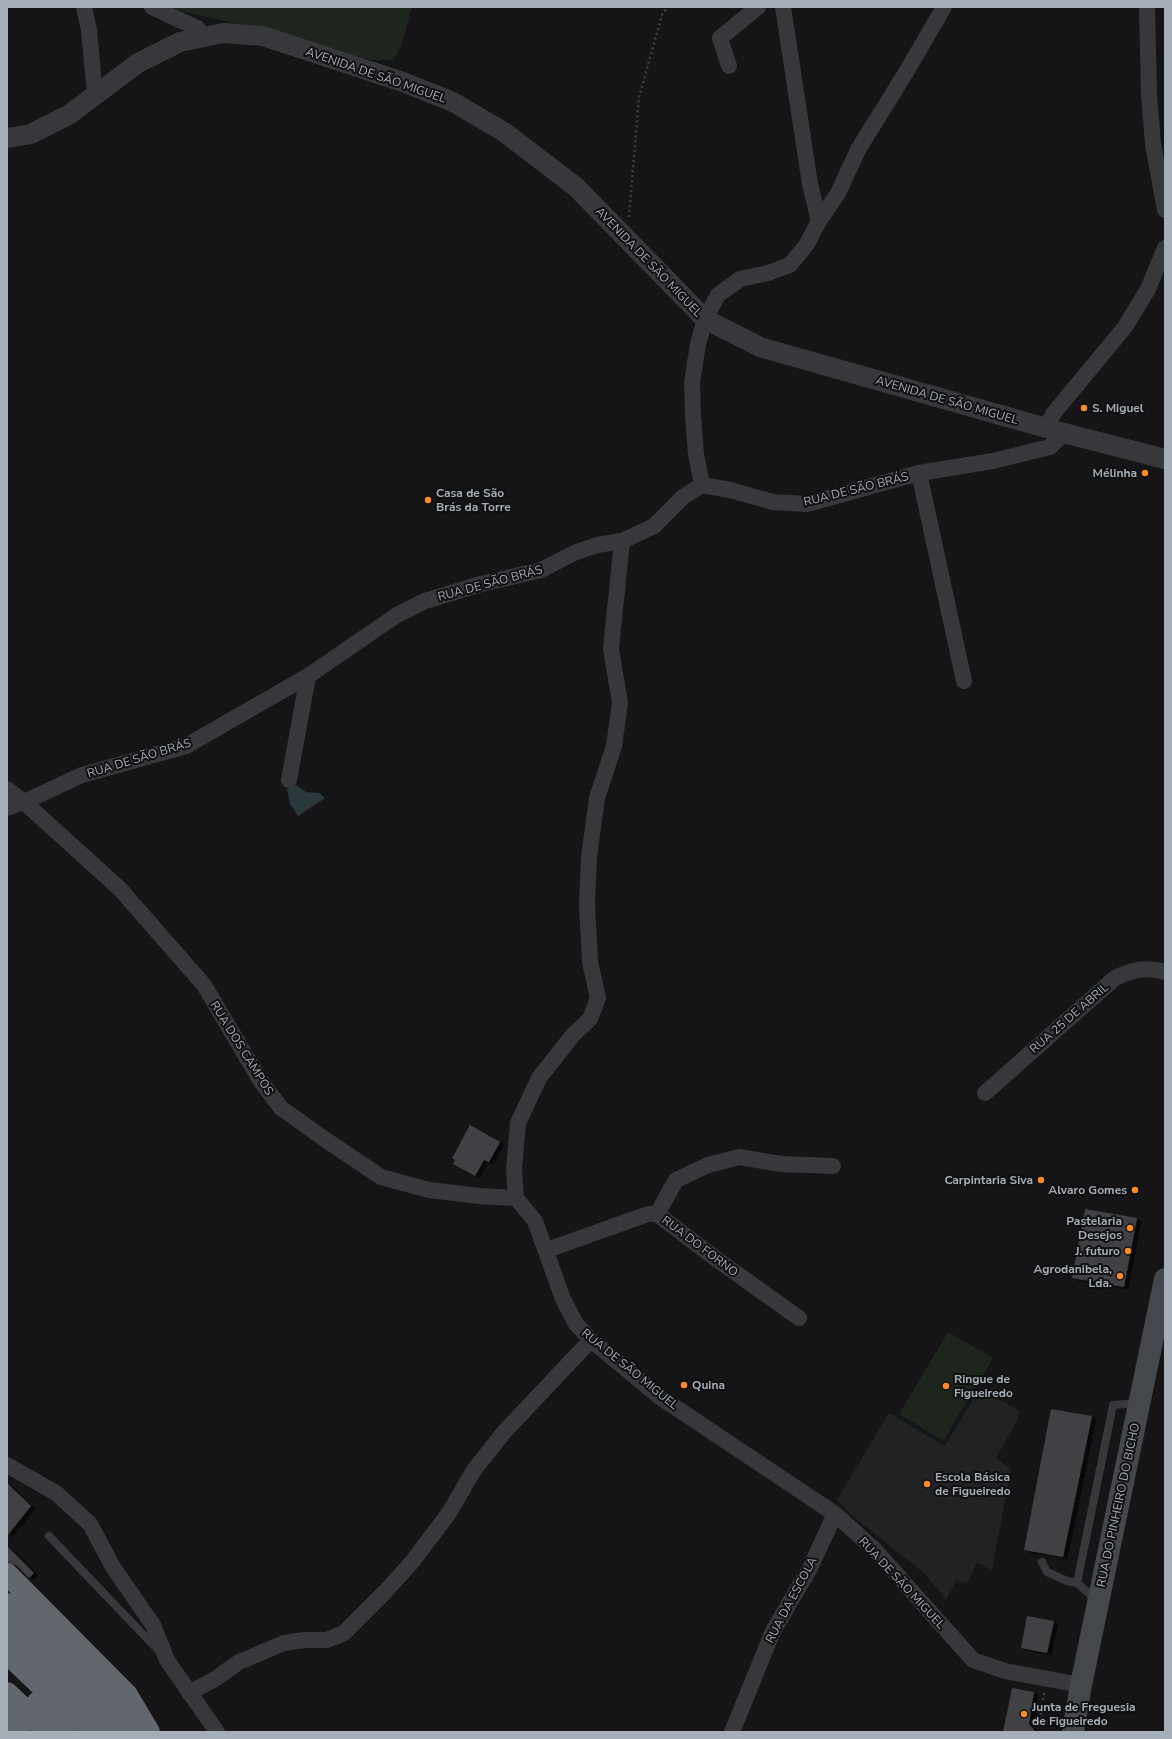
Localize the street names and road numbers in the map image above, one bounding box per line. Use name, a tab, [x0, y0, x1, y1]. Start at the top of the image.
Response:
street label: AVENIDA DE SÃO MIGUEL	[304, 43, 449, 107]
street label: AVENIDA DE SÃO MIGUEL	[592, 203, 706, 321]
street label: AVENIDA DE SÃO MIGUEL	[874, 372, 1021, 428]
street label: RUA DE SÃO BRÁS	[802, 468, 910, 510]
street label: RUA DE SÃO BRÁS	[436, 561, 544, 605]
street label: RUA DE SÃO BRÁS	[85, 735, 193, 781]
street label: RUA 25 DE ABRIL	[1026, 979, 1112, 1057]
street label: RUA DOS CAMPOS	[207, 998, 277, 1098]
street label: RUA DO FORNO	[659, 1212, 741, 1280]
street label: RUA DE SÃO MIGUEL	[578, 1325, 682, 1413]
street label: RUA DO PINHEIRO DO BICHO	[1093, 1421, 1143, 1589]
street label: RUA DE SÃO MIGUEL	[855, 1534, 949, 1633]
street label: RUA DA ESCOLA	[762, 1554, 821, 1646]

